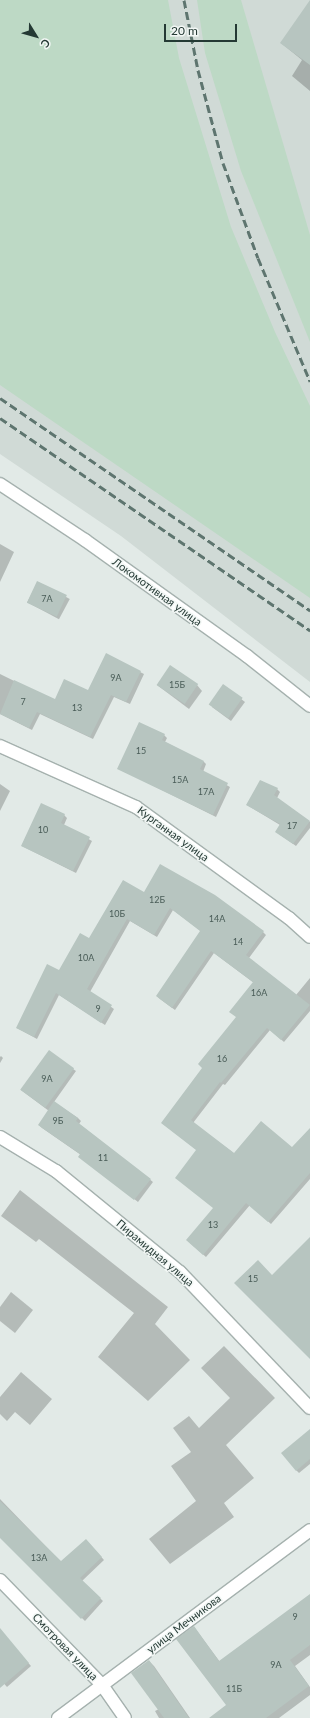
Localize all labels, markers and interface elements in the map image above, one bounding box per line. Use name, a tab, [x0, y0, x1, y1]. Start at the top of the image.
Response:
north arrow	[16, 16, 56, 56]
scale bar	[166, 16, 239, 42]
text: 20 m	[171, 23, 198, 38]
text: С	[39, 37, 53, 50]
street label: Локомотивная улица	[110, 555, 204, 629]
house number: 7А	[41, 594, 53, 604]
house number: 9А	[110, 673, 122, 683]
house number: 15Б	[169, 680, 185, 690]
house number: 7	[20, 697, 26, 707]
house number: 13	[72, 703, 82, 713]
house number: 15	[136, 746, 146, 756]
house number: 15А	[172, 775, 188, 785]
house number: 17А	[198, 787, 214, 797]
street label: Курганная улица	[135, 804, 211, 864]
house number: 17	[287, 821, 297, 831]
house number: 10	[38, 825, 48, 835]
house number: 12Б	[149, 895, 165, 905]
house number: 10Б	[109, 909, 125, 919]
house number: 14А	[209, 914, 225, 924]
house number: 14	[233, 937, 243, 947]
house number: 10А	[78, 953, 94, 963]
house number: 16А	[251, 988, 267, 998]
house number: 9	[95, 1004, 101, 1014]
house number: 16	[217, 1054, 227, 1064]
house number: 9А	[41, 1074, 53, 1084]
house number: 9Б	[53, 1116, 63, 1126]
house number: 11	[98, 1153, 108, 1163]
street label: Пирамидная улица	[114, 1217, 196, 1289]
house number: 13	[208, 1220, 218, 1230]
house number: 15	[248, 1274, 258, 1284]
house number: 13А	[31, 1553, 47, 1563]
street label: улица Мечникова	[144, 1592, 224, 1656]
street label: Смотровая улица	[30, 1611, 100, 1683]
house number: 9	[292, 1612, 298, 1622]
house number: 9А	[270, 1660, 282, 1670]
house number: 11Б	[226, 1684, 242, 1694]

